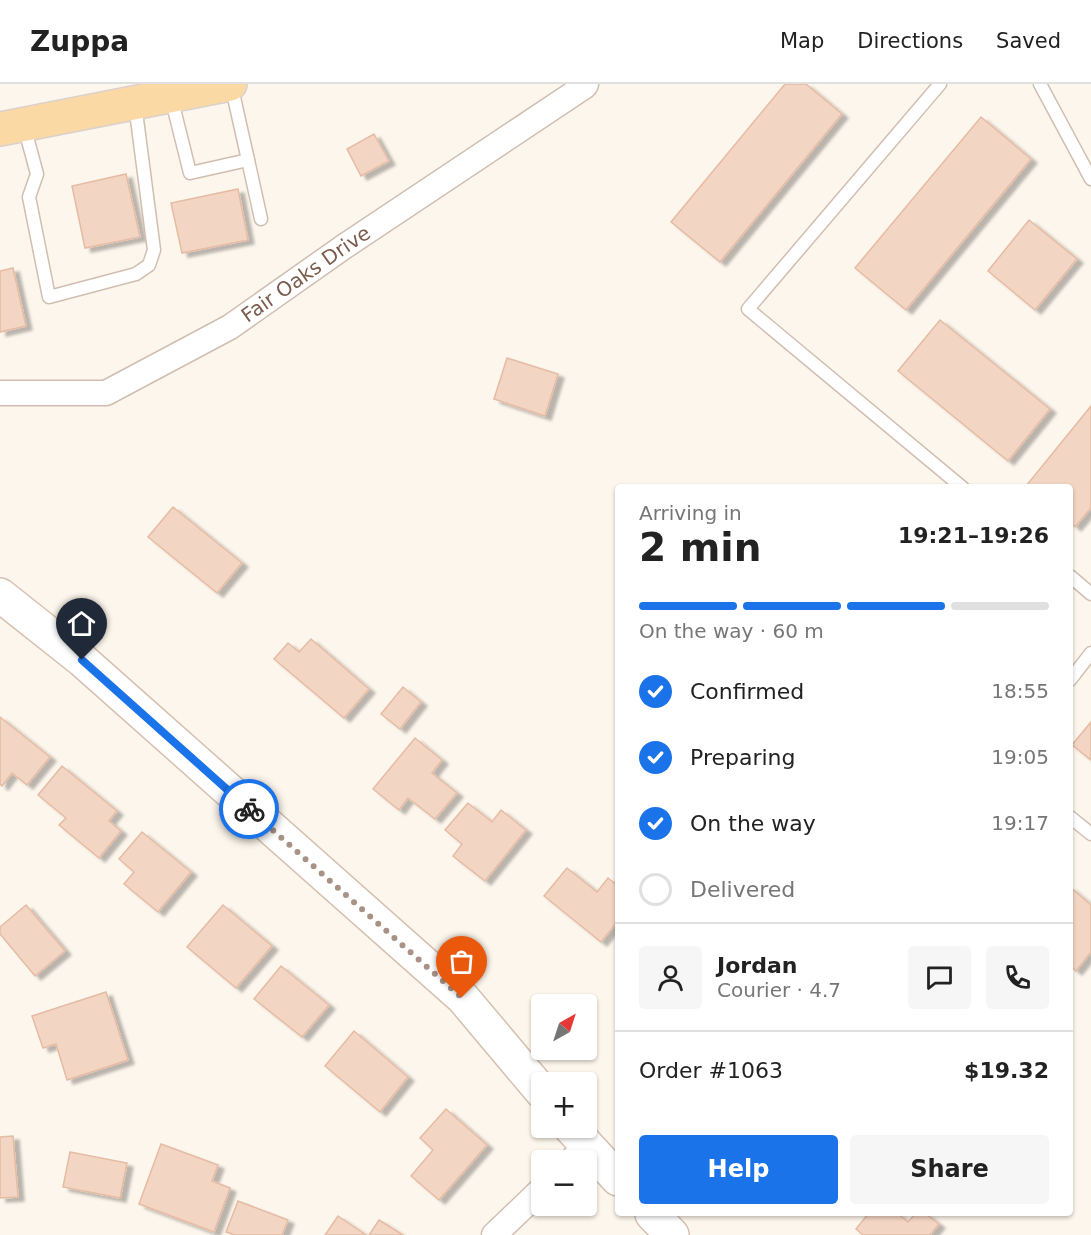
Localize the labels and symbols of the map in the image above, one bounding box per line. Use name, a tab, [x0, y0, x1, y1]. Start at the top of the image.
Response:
street label: Fair Oaks Drive	[237, 221, 375, 327]
pin	[56, 598, 107, 660]
courier	[219, 779, 279, 839]
pin	[436, 936, 487, 998]
north arrow	[531, 994, 597, 1060]

